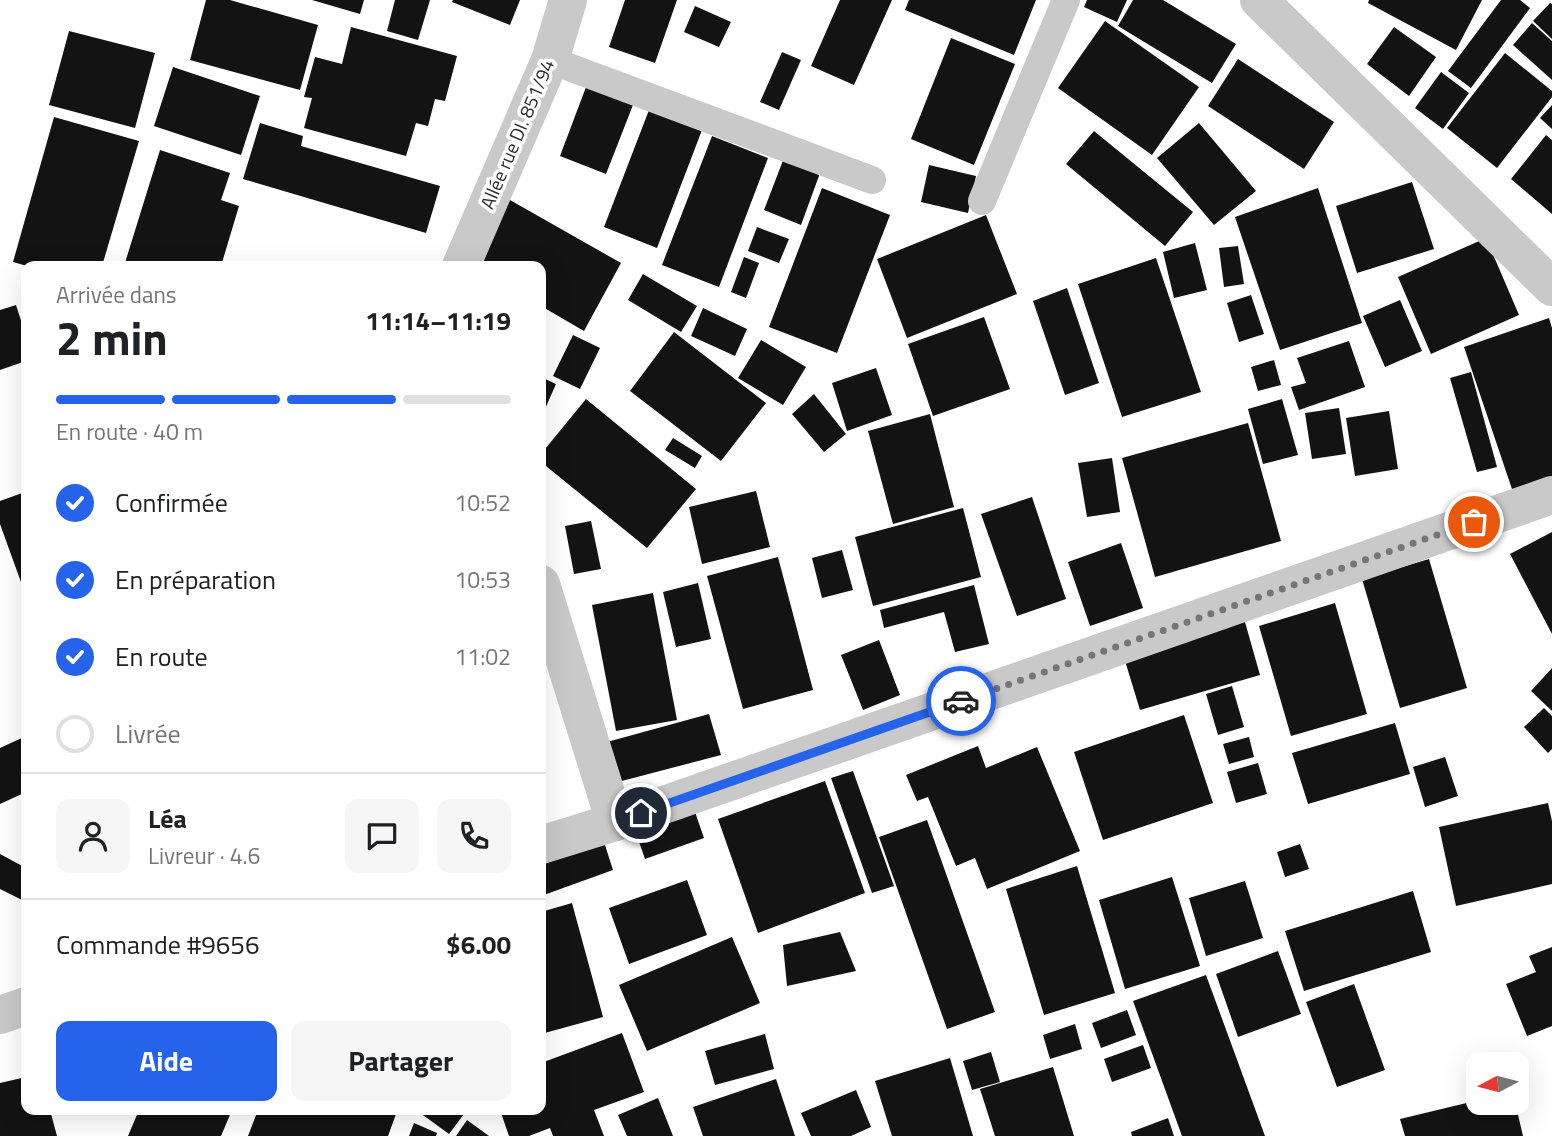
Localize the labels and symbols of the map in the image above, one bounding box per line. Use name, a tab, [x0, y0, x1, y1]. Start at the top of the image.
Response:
street label: Allée rue DI. 851/94	[472, 54, 561, 213]
pin	[1444, 492, 1504, 552]
courier	[926, 666, 996, 736]
pin	[611, 783, 671, 843]
north arrow	[1466, 1052, 1530, 1115]

